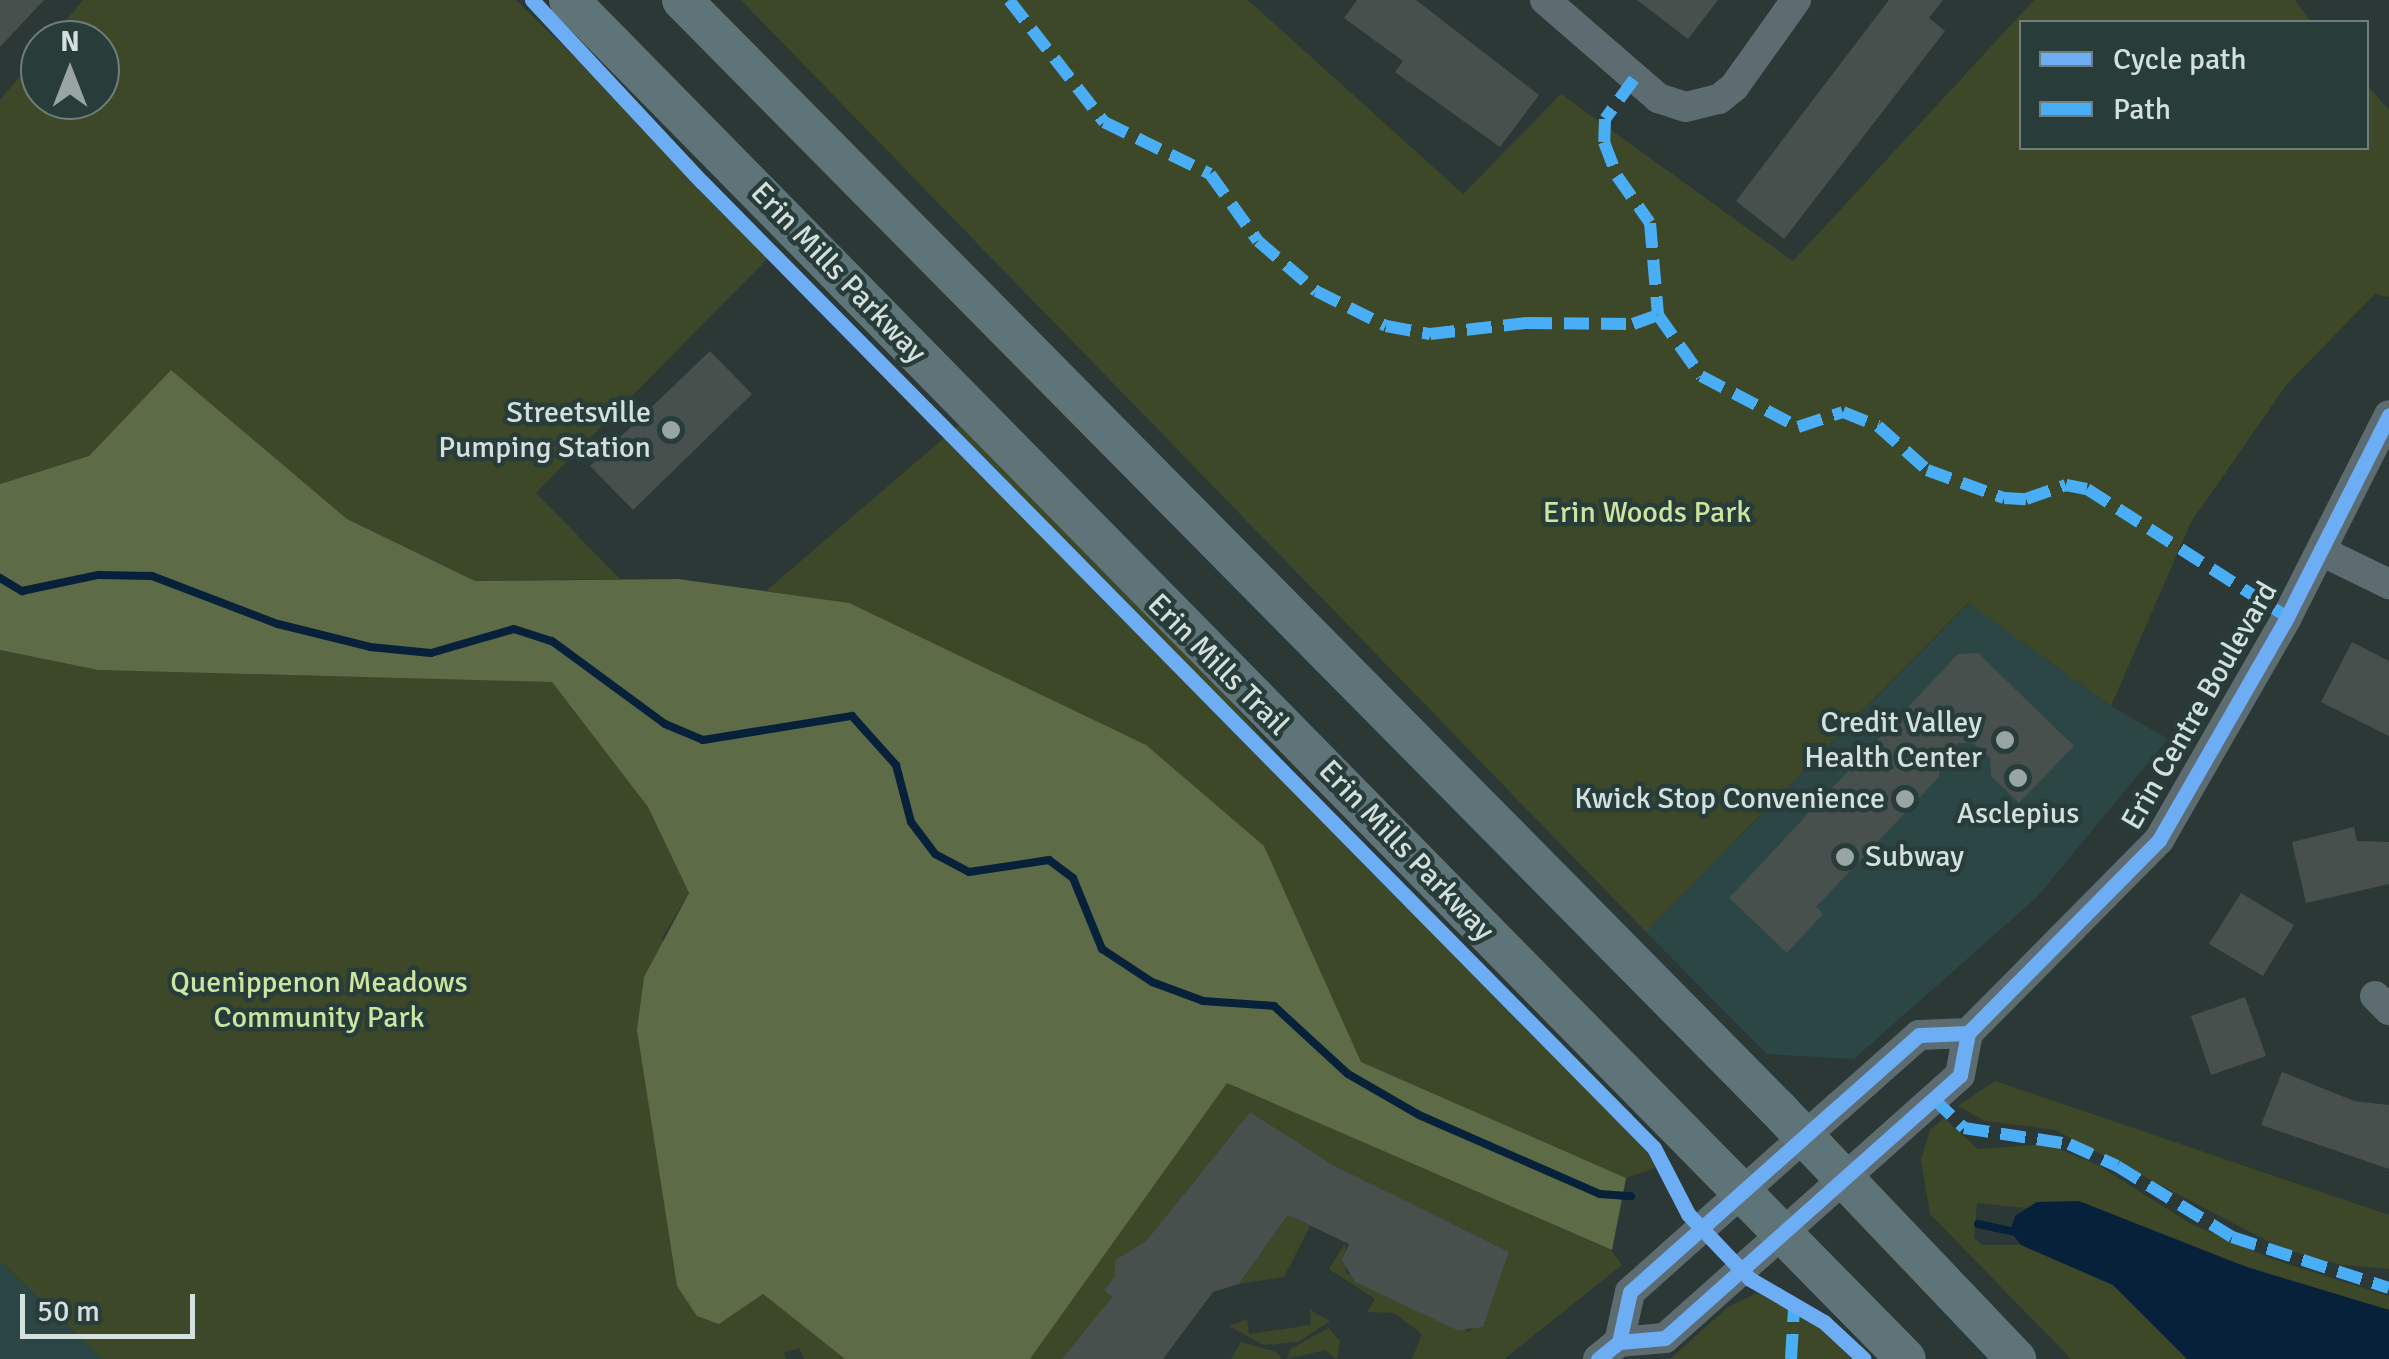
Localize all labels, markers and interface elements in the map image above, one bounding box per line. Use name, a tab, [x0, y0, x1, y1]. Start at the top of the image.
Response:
north arrow	[20, 20, 120, 120]
legend	[2019, 20, 2369, 150]
text: N	[60, 25, 80, 59]
text: Cycle path	[2113, 41, 2247, 78]
text: Path	[2113, 91, 2171, 128]
street label: Erin Mills Parkway	[743, 175, 933, 371]
place label: Streetsville Pumping Station	[438, 395, 651, 466]
marker: Streetsville Pumping Station	[660, 419, 682, 441]
park label: Erin Woods Park	[1543, 495, 1751, 531]
street label: Erin Centre Boulevard	[2114, 576, 2286, 836]
street label: Erin Mills Trail	[1140, 587, 1296, 743]
place label: Credit Valley Health Center	[1804, 705, 1982, 776]
marker: Credit Valley Health Center	[1992, 727, 2018, 753]
street label: Erin Mills Parkway	[1311, 753, 1501, 949]
marker: Asclepius	[2005, 765, 2031, 791]
place label: Kwick Stop Convenience	[1574, 781, 1885, 817]
marker: Kwick Stop Convenience	[1894, 788, 1916, 810]
place label: Asclepius	[1957, 796, 2079, 832]
place label: Subway	[1865, 839, 1964, 875]
marker: Subway	[1834, 846, 1856, 868]
park label: Quenippenon Meadows Community Park	[170, 965, 468, 1036]
scale bar	[25, 1274, 200, 1336]
text: 50 m	[37, 1293, 100, 1330]

